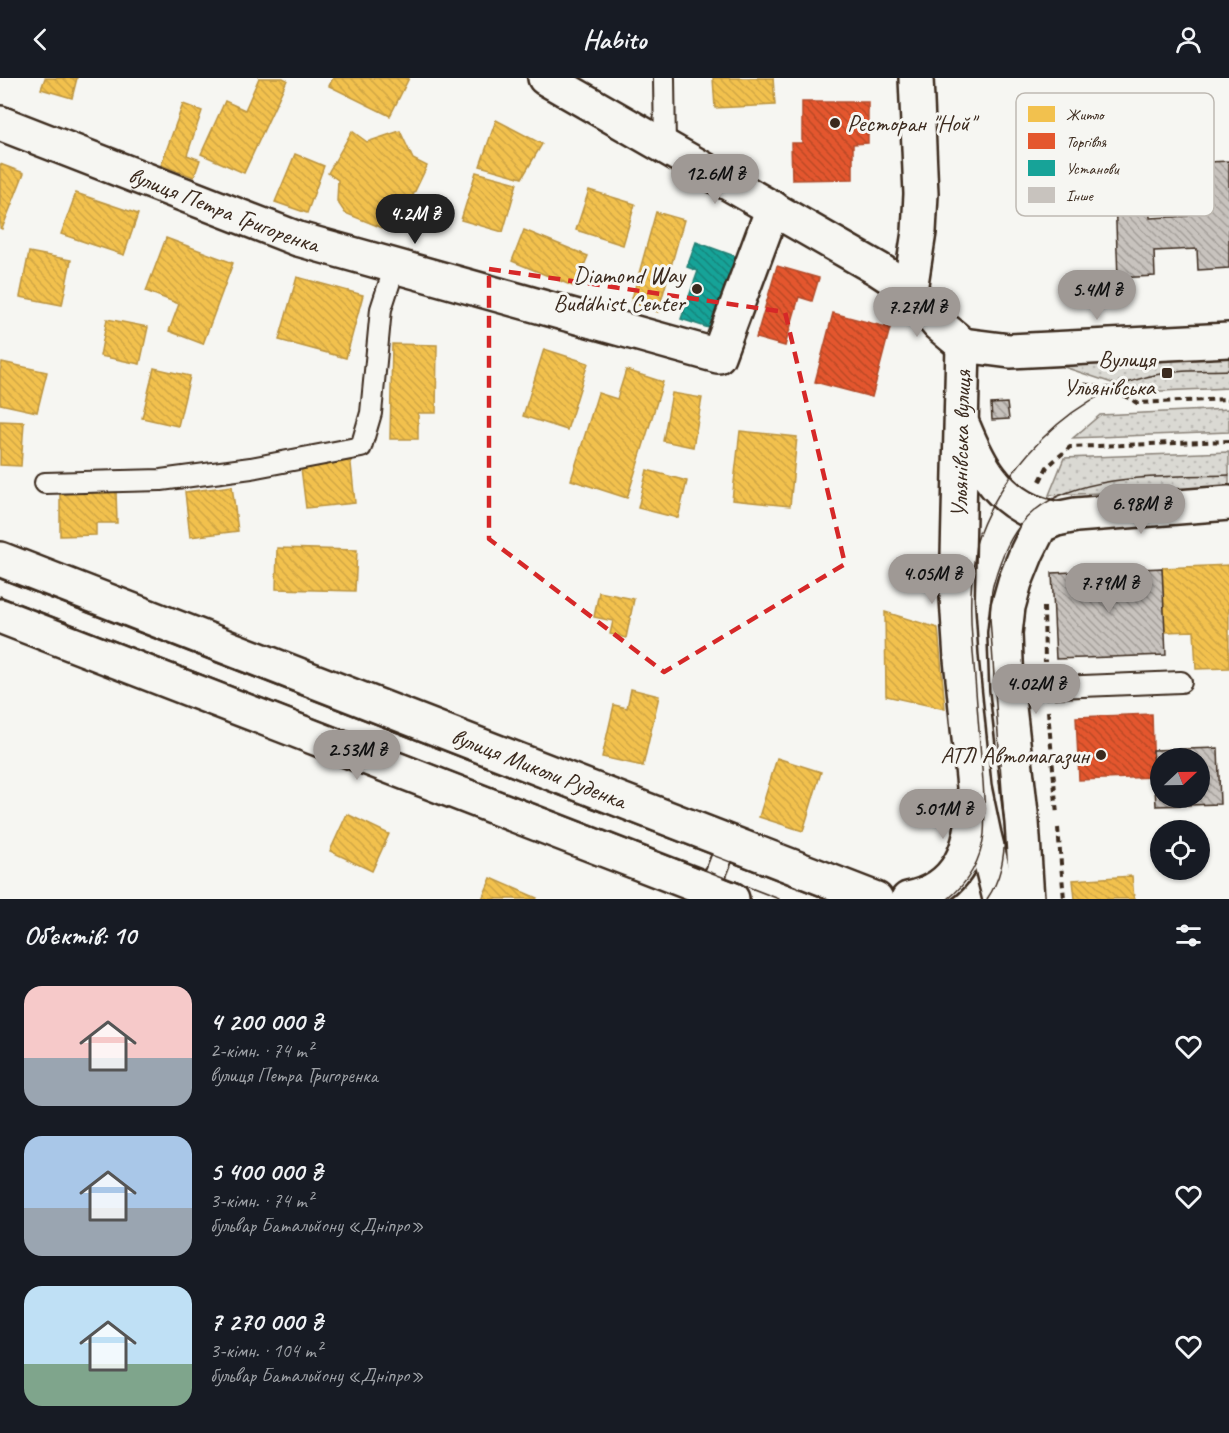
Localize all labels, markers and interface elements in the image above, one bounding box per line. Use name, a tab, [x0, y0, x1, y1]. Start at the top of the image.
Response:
text: Habito	[583, 22, 646, 56]
icon: back	[24, 23, 57, 56]
icon: person	[1172, 23, 1205, 56]
legend	[1016, 93, 1214, 216]
text: Житло	[1066, 105, 1106, 125]
place label: Ресторан "Ной"	[847, 108, 980, 138]
marker: Ресторан "Ной"	[828, 116, 842, 130]
text: Торгівля	[1066, 132, 1107, 152]
pin: 12.6M ₴	[660, 154, 770, 205]
text: Установи	[1066, 159, 1120, 179]
street label: вулиця Петра Григоренка	[124, 160, 324, 260]
text: 12.6M ₴	[685, 161, 745, 186]
text: Інше	[1066, 186, 1095, 206]
pin: 4.2M ₴	[366, 194, 464, 245]
text: 4.2M ₴	[390, 201, 440, 226]
place label: Diamond Way Buddhist Center	[553, 260, 687, 318]
pin: 5.4M ₴	[1048, 270, 1146, 321]
text: 5.4M ₴	[1072, 277, 1122, 302]
marker: Diamond Way Buddhist Center	[690, 282, 704, 296]
pin: 7.27M ₴	[862, 287, 972, 338]
text: 7.27M ₴	[887, 294, 947, 319]
place label: Вулиця Ульянівська	[1063, 344, 1157, 402]
marker: Вулиця Ульянівська	[1160, 366, 1174, 380]
street label: Ульянівська вулиця	[944, 368, 977, 518]
pin: 6.98M ₴	[1086, 484, 1196, 535]
text: 6.98M ₴	[1111, 491, 1171, 516]
pin: 4.05M ₴	[877, 554, 987, 605]
text: 4.05M ₴	[902, 561, 962, 586]
pin: 7.79M ₴	[1054, 563, 1164, 614]
text: 7.79M ₴	[1079, 570, 1139, 595]
pin: 4.02M ₴	[981, 664, 1091, 715]
text: 4.02M ₴	[1006, 671, 1066, 696]
street label: вулиця Миколи Руденка	[447, 721, 632, 816]
pin: 2.53M ₴	[302, 730, 412, 781]
text: 2.53M ₴	[327, 737, 387, 762]
place label: АТЛ Автомагазин	[940, 740, 1091, 770]
marker: АТЛ Автомагазин	[1094, 748, 1108, 762]
north arrow	[1150, 748, 1210, 808]
map controls	[1150, 748, 1210, 880]
pin: 5.01M ₴	[888, 789, 998, 840]
text: 5.01M ₴	[913, 796, 973, 821]
button: locate	[1150, 820, 1210, 880]
text: Об’єктів: 10	[24, 919, 136, 952]
icon: filters	[1172, 919, 1205, 952]
text: 4 200 000 ₴	[210, 1005, 323, 1038]
icon: home	[72, 1010, 144, 1082]
icon: heart	[1172, 1030, 1205, 1063]
text: 2-кімн. · 74 m²	[210, 1038, 313, 1063]
text: вулиця Петра Григоренка	[210, 1063, 378, 1088]
text: 5 400 000 ₴	[210, 1155, 322, 1188]
icon: home	[72, 1160, 144, 1232]
icon: heart	[1172, 1180, 1205, 1213]
text: 3-кімн. · 74 m²	[210, 1188, 313, 1213]
text: бульвар Батальйону «Дніпро»	[210, 1213, 424, 1238]
text: 7 270 000 ₴	[210, 1305, 323, 1338]
icon: home	[72, 1310, 144, 1382]
icon: heart	[1172, 1330, 1205, 1363]
text: 3-кімн. · 104 m²	[210, 1338, 322, 1363]
text: бульвар Батальйону «Дніпро»	[210, 1363, 424, 1388]

